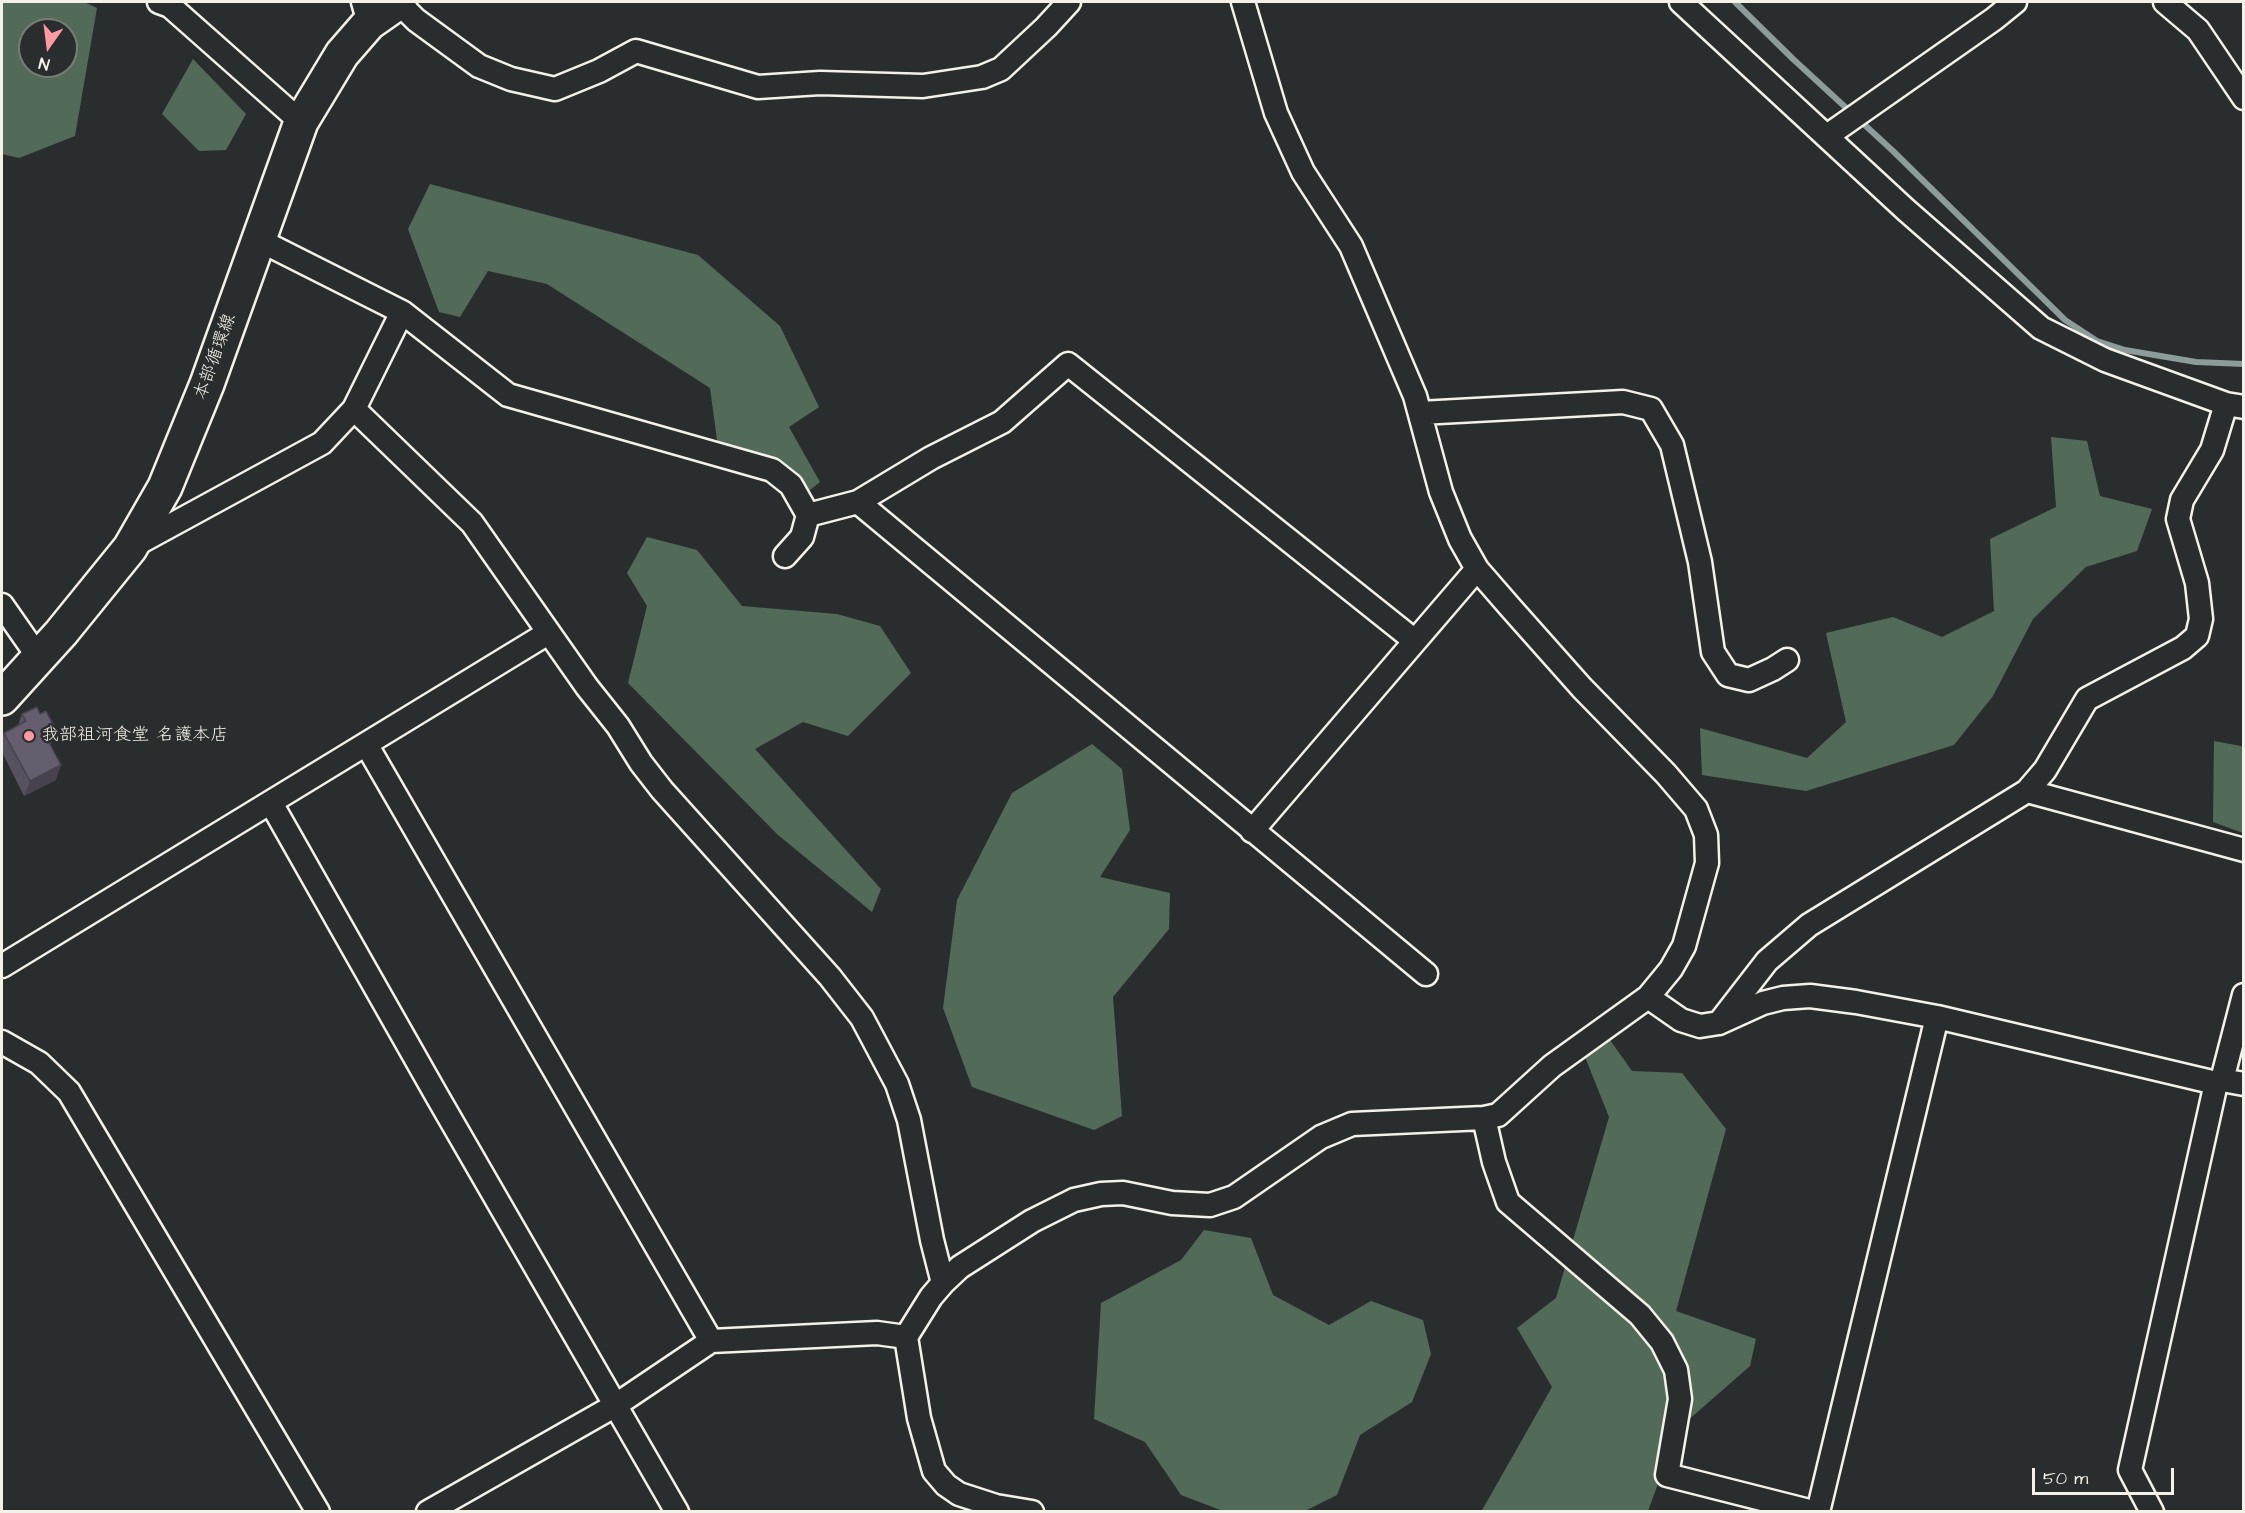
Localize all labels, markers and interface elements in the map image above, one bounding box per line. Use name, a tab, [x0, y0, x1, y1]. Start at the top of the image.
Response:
north arrow	[18, 18, 78, 78]
text: N	[37, 52, 52, 75]
street label: 本部循環線	[190, 311, 242, 403]
place label: 我部祖河食堂 名護本店	[41, 725, 228, 747]
marker: 我部祖河食堂 名護本店	[22, 729, 36, 743]
scale bar	[2035, 1456, 2178, 1494]
text: 50 m	[2043, 1466, 2088, 1491]

